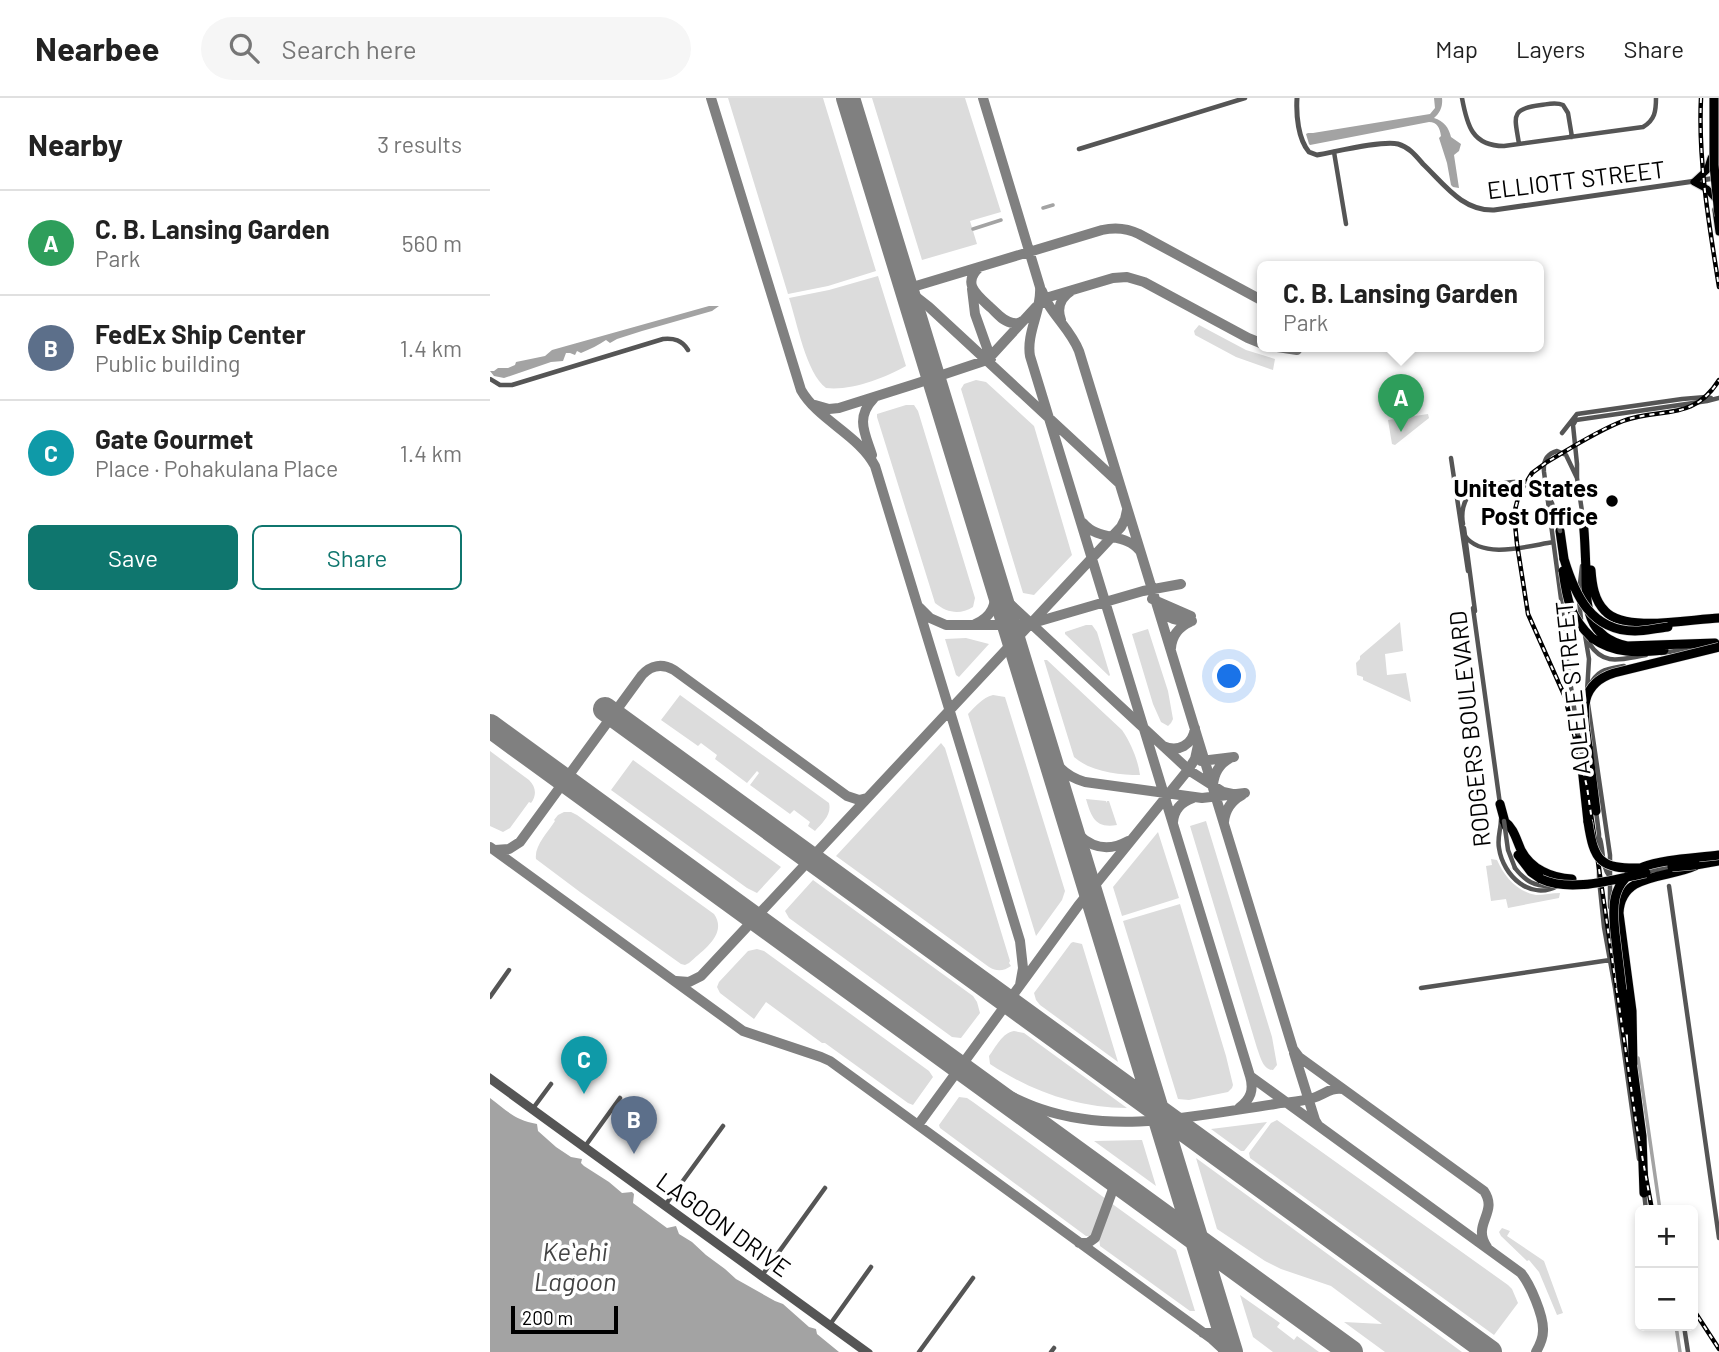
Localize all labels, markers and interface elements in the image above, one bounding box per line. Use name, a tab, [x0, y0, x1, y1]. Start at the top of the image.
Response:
search box	[201, 17, 691, 80]
text: Nearbee	[35, 28, 159, 68]
icon: search	[225, 29, 263, 67]
text: Search here	[281, 33, 417, 64]
text: Map	[1435, 34, 1478, 63]
text: Layers	[1516, 34, 1585, 63]
text: Share	[1623, 34, 1684, 63]
text: Nearby	[28, 126, 123, 162]
text: 3 results	[377, 130, 462, 158]
street label: ELLIOTT STREET	[1485, 154, 1667, 204]
text: C. B. Lansing Garden	[95, 213, 330, 244]
text: A	[43, 229, 59, 257]
text: 560 m	[402, 229, 462, 257]
text: Park	[95, 244, 140, 272]
popup	[1257, 261, 1544, 352]
text: C. B. Lansing Garden	[1283, 277, 1518, 308]
text: Park	[1283, 308, 1328, 336]
text: FedEx Ship Center	[95, 318, 306, 349]
text: B	[44, 334, 58, 362]
text: 1.4 km	[400, 334, 462, 362]
text: Public building	[95, 349, 240, 377]
pin: A	[1378, 374, 1424, 432]
text: Gate Gourmet	[95, 423, 253, 454]
text: C	[44, 439, 58, 467]
text: 1.4 km	[400, 439, 462, 467]
text: Place · Pohakulana Place	[95, 454, 338, 482]
place label: United States Post Office	[1453, 473, 1598, 530]
marker: United States Post Office	[1604, 493, 1620, 509]
button: Save	[28, 525, 238, 590]
button: Share	[252, 525, 462, 590]
street label: AOLELE STREET	[1548, 600, 1596, 776]
street label: RODGERS BOULEVARD	[1442, 610, 1496, 848]
your location	[1212, 659, 1246, 693]
pin: C	[561, 1036, 607, 1094]
pin: B	[611, 1096, 657, 1154]
street label: LAGOON DRIVE	[651, 1166, 797, 1282]
map controls	[1635, 1205, 1698, 1331]
button: +	[1635, 1205, 1698, 1268]
water label: Keʻehi Lagoon	[534, 1235, 616, 1296]
button: −	[1635, 1268, 1698, 1331]
scale bar	[511, 1303, 618, 1335]
text: 200 m	[522, 1306, 573, 1329]

